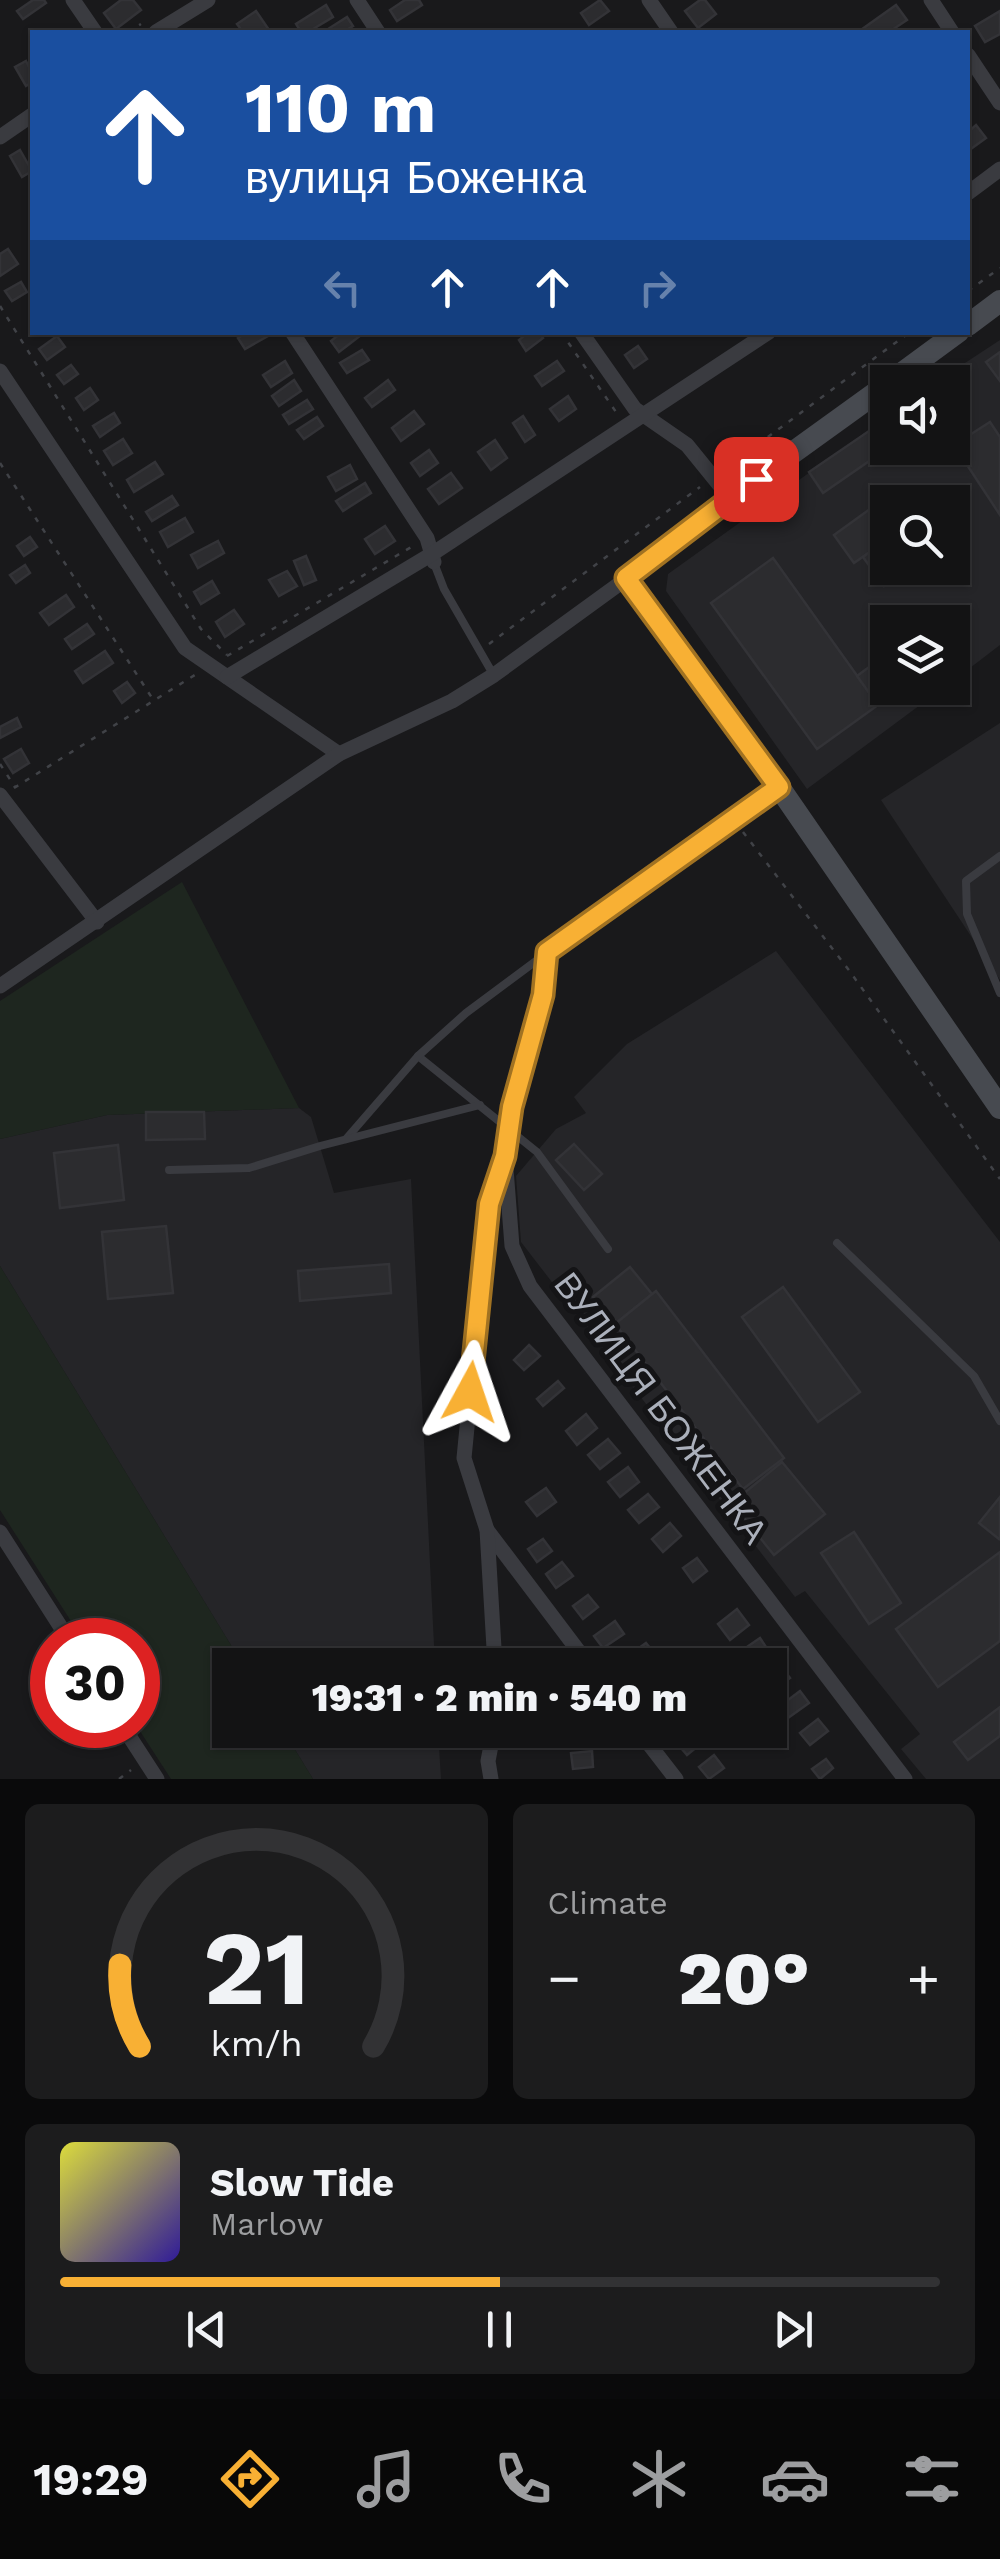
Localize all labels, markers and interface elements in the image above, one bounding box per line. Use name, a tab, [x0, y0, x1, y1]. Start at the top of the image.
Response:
text: 110 m	[245, 67, 436, 149]
icon: ahead	[80, 70, 210, 200]
text: вулиця Боженка	[245, 151, 586, 204]
icon: left	[315, 260, 370, 315]
icon: ahead	[420, 260, 475, 315]
icon: ahead	[525, 260, 580, 315]
icon: right	[630, 260, 685, 315]
map controls	[870, 365, 970, 705]
button: sound	[870, 365, 970, 465]
pin	[714, 437, 799, 522]
icon: arrive	[729, 452, 784, 507]
button: search	[870, 485, 970, 585]
button: layers	[870, 605, 970, 705]
street label: ВУЛИЦЯ БОЖЕНКА	[545, 1264, 777, 1552]
position arrow	[418, 1340, 522, 1444]
speed limit sign: 30	[30, 1618, 160, 1748]
text: 19:31 · 2 min · 540 m	[312, 1676, 687, 1720]
text: Climate	[548, 1884, 668, 1922]
text: 21	[203, 1907, 310, 2029]
text: 20°	[678, 1934, 810, 2022]
text: −	[548, 1946, 581, 2010]
text: +	[907, 1946, 940, 2010]
text: km/h	[210, 2023, 302, 2065]
text: Slow Tide	[210, 2161, 394, 2205]
text: Marlow	[210, 2205, 324, 2243]
icon: previous	[179, 2302, 234, 2357]
icon: pause	[472, 2302, 527, 2357]
icon: next	[766, 2302, 821, 2357]
icon: directions	[215, 2444, 285, 2514]
icon: music	[351, 2444, 421, 2514]
icon: phone	[488, 2444, 558, 2514]
icon: climate	[624, 2444, 694, 2514]
icon: car	[760, 2444, 830, 2514]
icon: filters	[897, 2444, 967, 2514]
text: 19:29	[33, 2453, 148, 2506]

